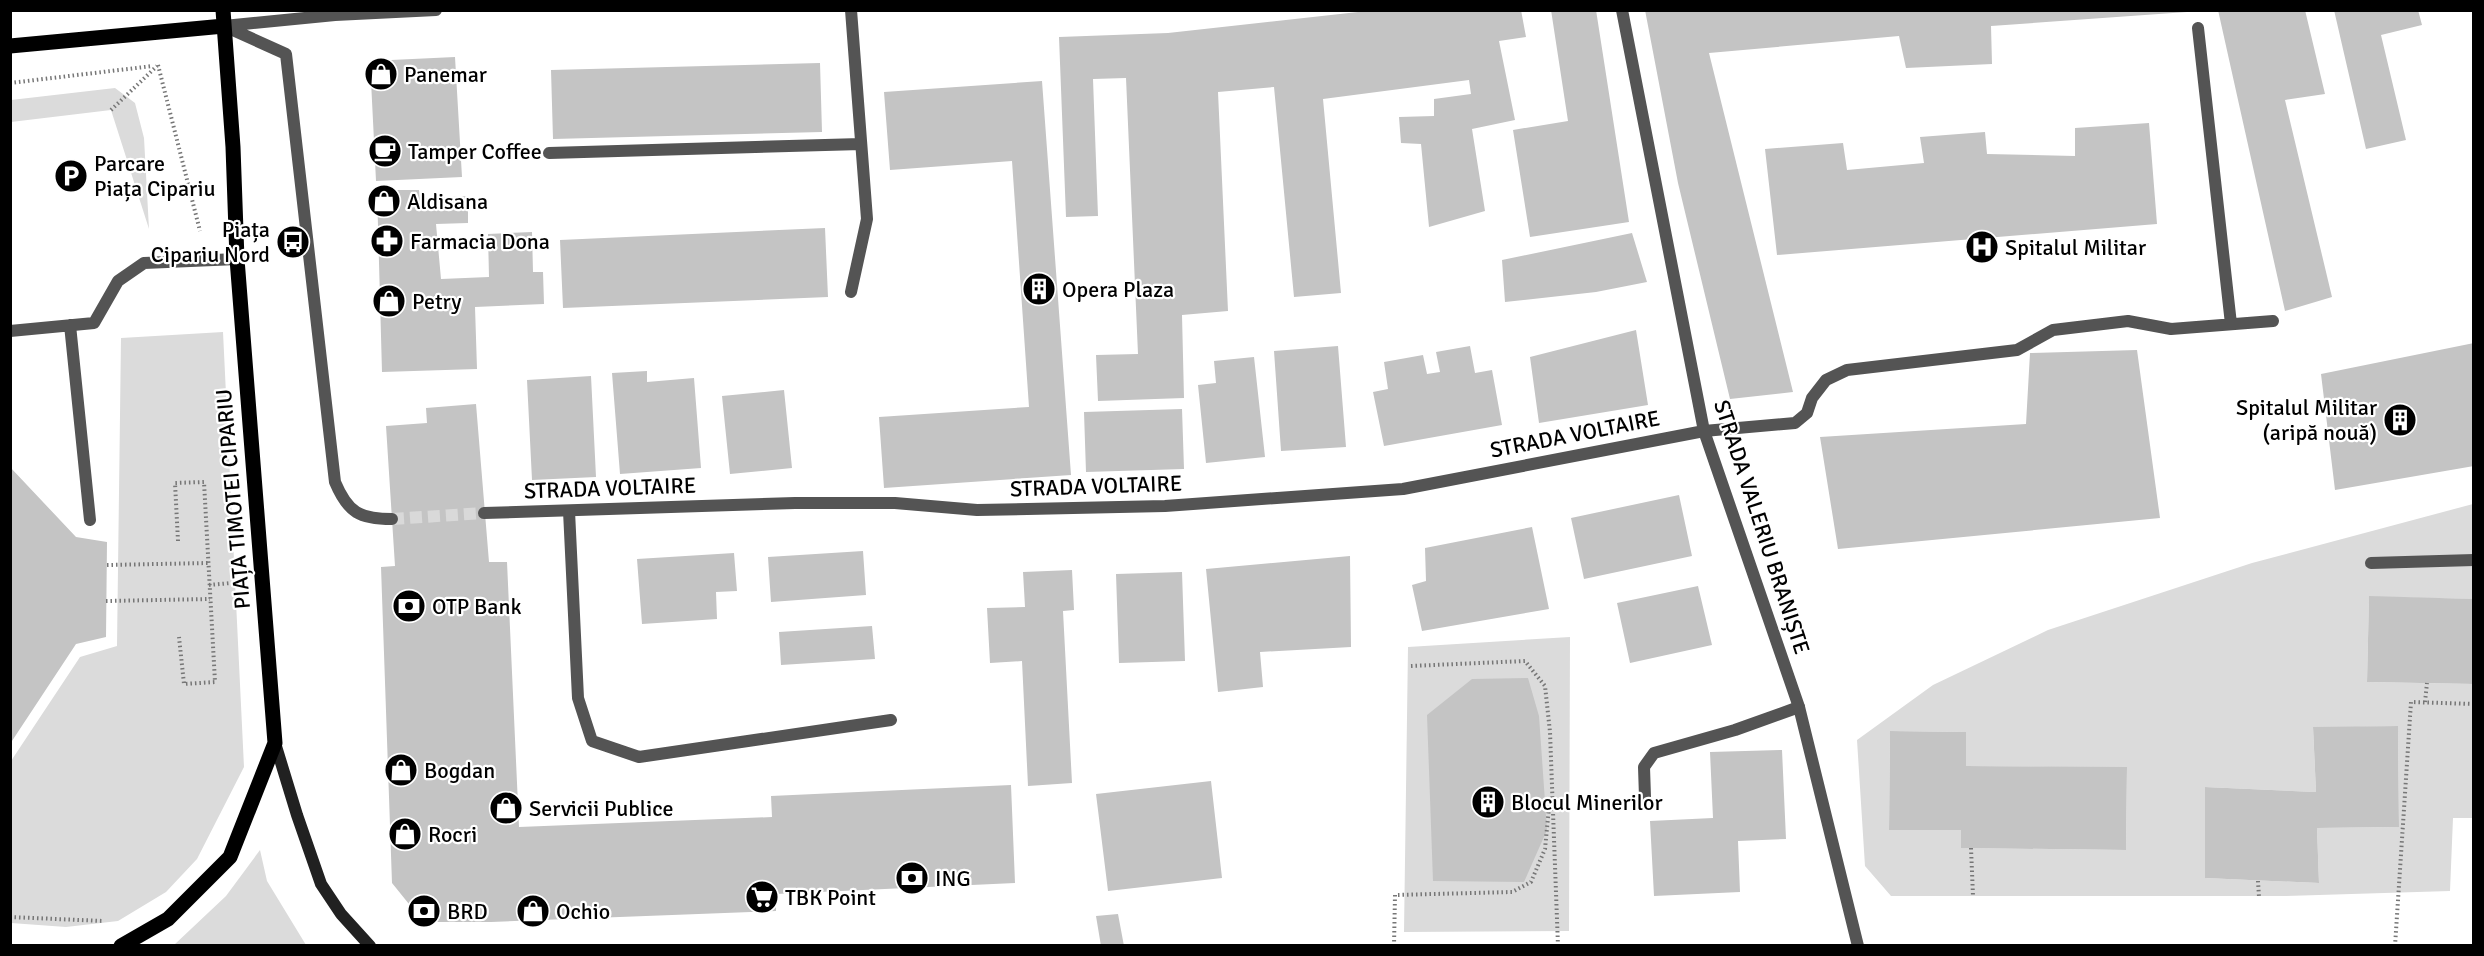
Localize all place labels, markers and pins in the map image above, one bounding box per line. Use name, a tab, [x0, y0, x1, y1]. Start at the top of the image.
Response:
shop icon: Panemar	[363, 56, 399, 92]
place label: Panemar	[404, 61, 487, 88]
cafe icon: Tamper Coffee	[367, 133, 403, 169]
place label: Tamper Coffee	[408, 138, 542, 165]
place label: Parcare Piața Cipariu	[94, 150, 216, 202]
parking icon: Parcare Piața Cipariu	[53, 158, 89, 194]
shop icon: Aldisana	[366, 183, 402, 219]
place label: Aldisana	[407, 188, 488, 215]
place label: Piața Cipariu Nord	[151, 216, 270, 268]
pharmacy icon: Farmacia Dona	[369, 223, 405, 259]
bus stop icon: Piața Cipariu Nord	[275, 224, 311, 260]
place label: Farmacia Dona	[410, 228, 550, 255]
hospital icon: Spitalul Militar	[1964, 229, 2000, 265]
place label: Spitalul Militar	[2005, 234, 2146, 261]
building icon: Opera Plaza	[1021, 271, 1057, 307]
place label: Opera Plaza	[1062, 276, 1174, 303]
shop icon: Petry	[371, 283, 407, 319]
place label: Petry	[412, 288, 462, 315]
place label: Spitalul Militar (aripă nouă)	[2236, 394, 2377, 446]
building icon: Spitalul Militar (aripă nouă)	[2382, 402, 2418, 438]
bank icon: OTP Bank	[391, 588, 427, 624]
place label: OTP Bank	[432, 593, 522, 620]
shop icon: Bogdan	[383, 752, 419, 788]
place label: Bogdan	[424, 757, 495, 784]
building icon: Blocul Minerilor	[1470, 784, 1506, 820]
place label: Blocul Minerilor	[1511, 789, 1663, 816]
shop icon: Servicii Publice	[488, 790, 524, 826]
place label: Servicii Publice	[529, 795, 673, 822]
shop icon: Rocri	[387, 816, 423, 852]
place label: Rocri	[428, 821, 477, 848]
bank icon: ING	[894, 860, 930, 896]
place label: ING	[935, 865, 971, 892]
supermarket icon: TBK Point	[744, 879, 780, 915]
place label: TBK Point	[785, 884, 876, 911]
bank icon: BRD	[406, 893, 442, 929]
shop icon: Ochio	[515, 893, 551, 929]
place label: BRD	[447, 898, 488, 925]
place label: Ochio	[556, 898, 610, 925]

